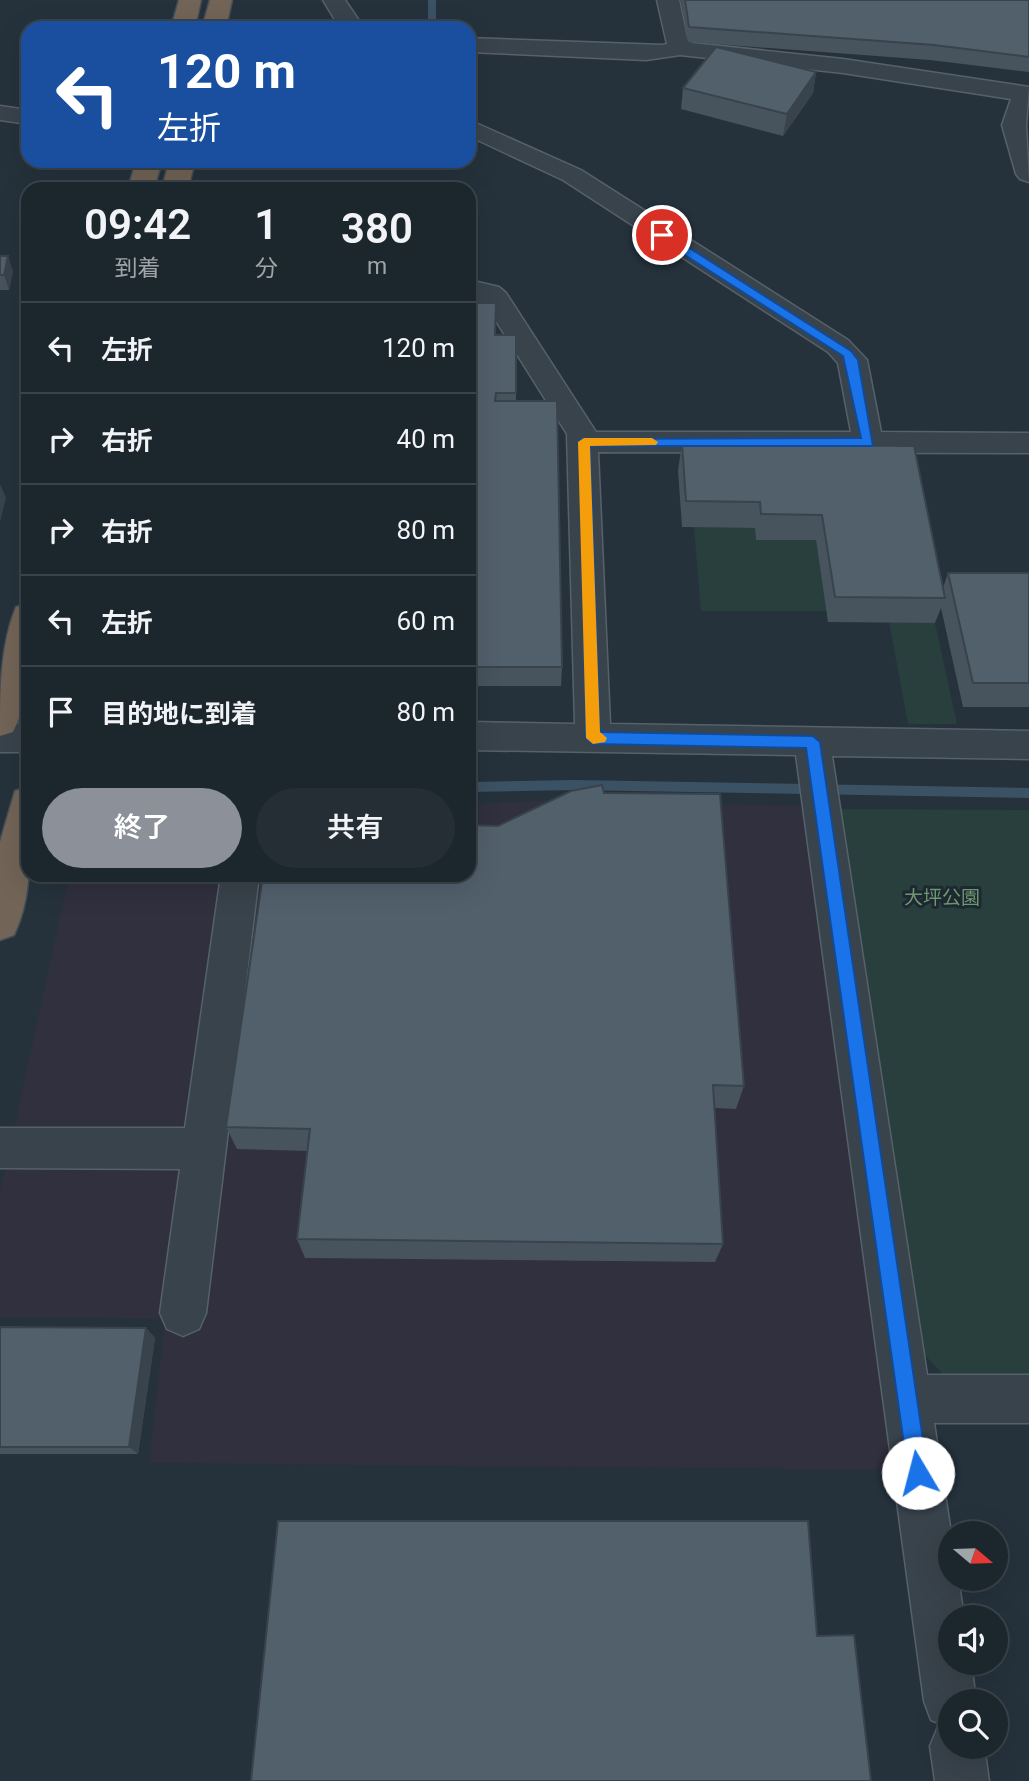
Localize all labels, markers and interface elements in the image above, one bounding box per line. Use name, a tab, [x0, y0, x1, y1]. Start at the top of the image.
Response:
text: 120 m	[157, 43, 296, 100]
icon: left	[42, 49, 133, 140]
text: 左折	[157, 109, 221, 147]
text: 09:42	[84, 200, 191, 249]
text: 1	[254, 200, 278, 249]
text: 380	[341, 204, 413, 253]
pin	[632, 205, 692, 265]
icon: arrive	[643, 216, 681, 254]
text: m	[367, 253, 387, 280]
text: 到着	[115, 255, 161, 282]
text: 分	[255, 255, 278, 282]
icon: left	[42, 329, 80, 367]
text: 120 m	[382, 333, 455, 363]
text: 左折	[101, 335, 153, 365]
icon: right	[42, 420, 80, 458]
text: 40 m	[397, 424, 455, 454]
text: 右折	[101, 426, 153, 456]
icon: right	[42, 511, 80, 549]
text: 80 m	[397, 515, 455, 545]
text: 右折	[101, 517, 153, 547]
icon: left	[42, 602, 80, 640]
text: 60 m	[397, 606, 455, 636]
text: 左折	[101, 608, 153, 638]
icon: arrive	[42, 693, 80, 731]
text: 80 m	[397, 697, 455, 727]
text: 目的地に到着	[101, 699, 257, 729]
button: 終了	[42, 788, 242, 868]
button: 共有	[256, 788, 455, 868]
park label: 大坪公園	[904, 886, 980, 909]
position arrow	[881, 1436, 955, 1510]
north arrow	[938, 1521, 1008, 1591]
map controls	[938, 1521, 1008, 1759]
button: sound	[938, 1605, 1008, 1675]
button: search	[938, 1689, 1008, 1759]

